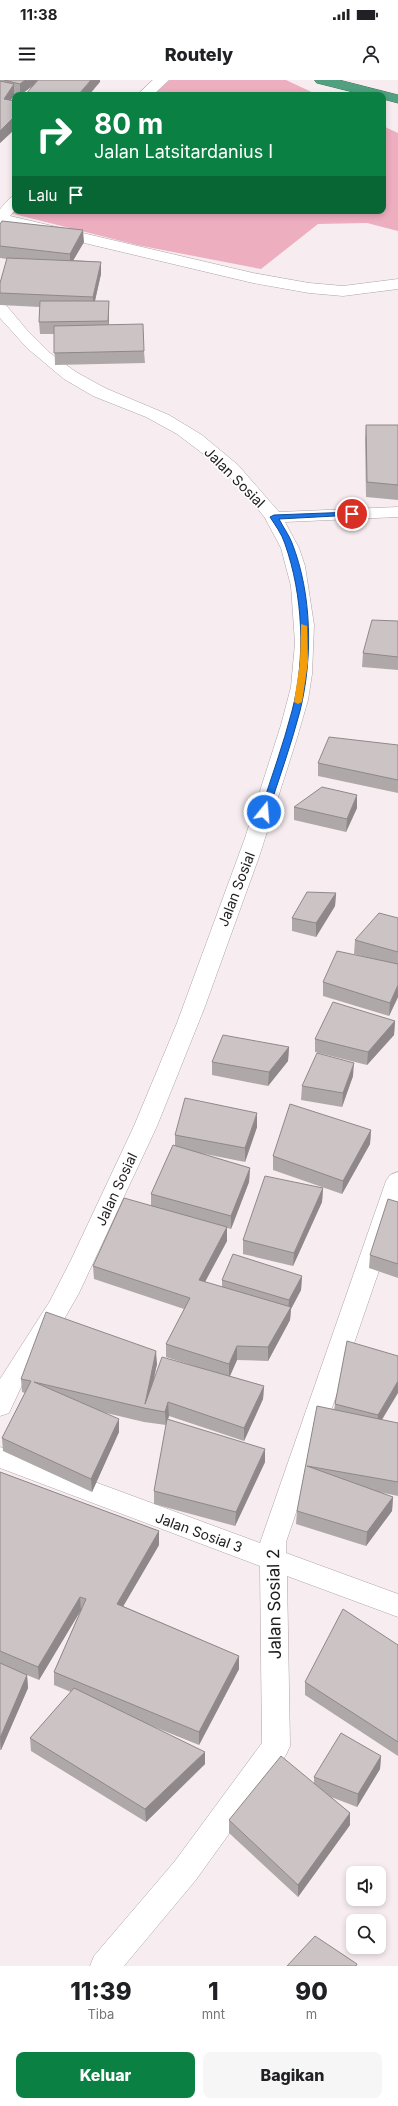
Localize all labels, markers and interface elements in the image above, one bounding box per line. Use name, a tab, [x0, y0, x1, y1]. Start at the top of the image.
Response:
text: 11:38	[20, 5, 57, 24]
icon: menu	[16, 43, 38, 65]
icon: person	[360, 43, 382, 65]
text: Routely	[165, 44, 233, 65]
text: 80 m	[94, 107, 163, 141]
icon: right	[28, 108, 80, 160]
text: Jalan Latsitardanius I	[94, 141, 273, 162]
icon: arrive	[65, 184, 87, 206]
text: Lalu	[28, 186, 57, 205]
street label: Jalan Sosial	[201, 443, 269, 511]
pin	[335, 497, 369, 531]
icon: arrive	[341, 503, 363, 525]
position arrow	[243, 791, 285, 833]
street label: Jalan Sosial	[214, 849, 258, 929]
street label: Jalan Sosial	[92, 1150, 140, 1228]
street label: Jalan Sosial 3	[153, 1508, 245, 1556]
street label: Jalan Sosial 2	[263, 1548, 285, 1660]
map controls	[346, 1866, 386, 1954]
button: sound	[346, 1866, 386, 1906]
button: search	[346, 1914, 386, 1954]
text: 11:39	[70, 1977, 132, 2006]
text: 1	[208, 1977, 219, 2006]
text: 90	[295, 1977, 328, 2006]
text: Tiba	[87, 2006, 114, 2022]
text: mnt	[202, 2006, 225, 2022]
text: m	[306, 2006, 317, 2022]
button: Keluar	[16, 2052, 195, 2098]
button: Bagikan	[203, 2052, 382, 2098]

